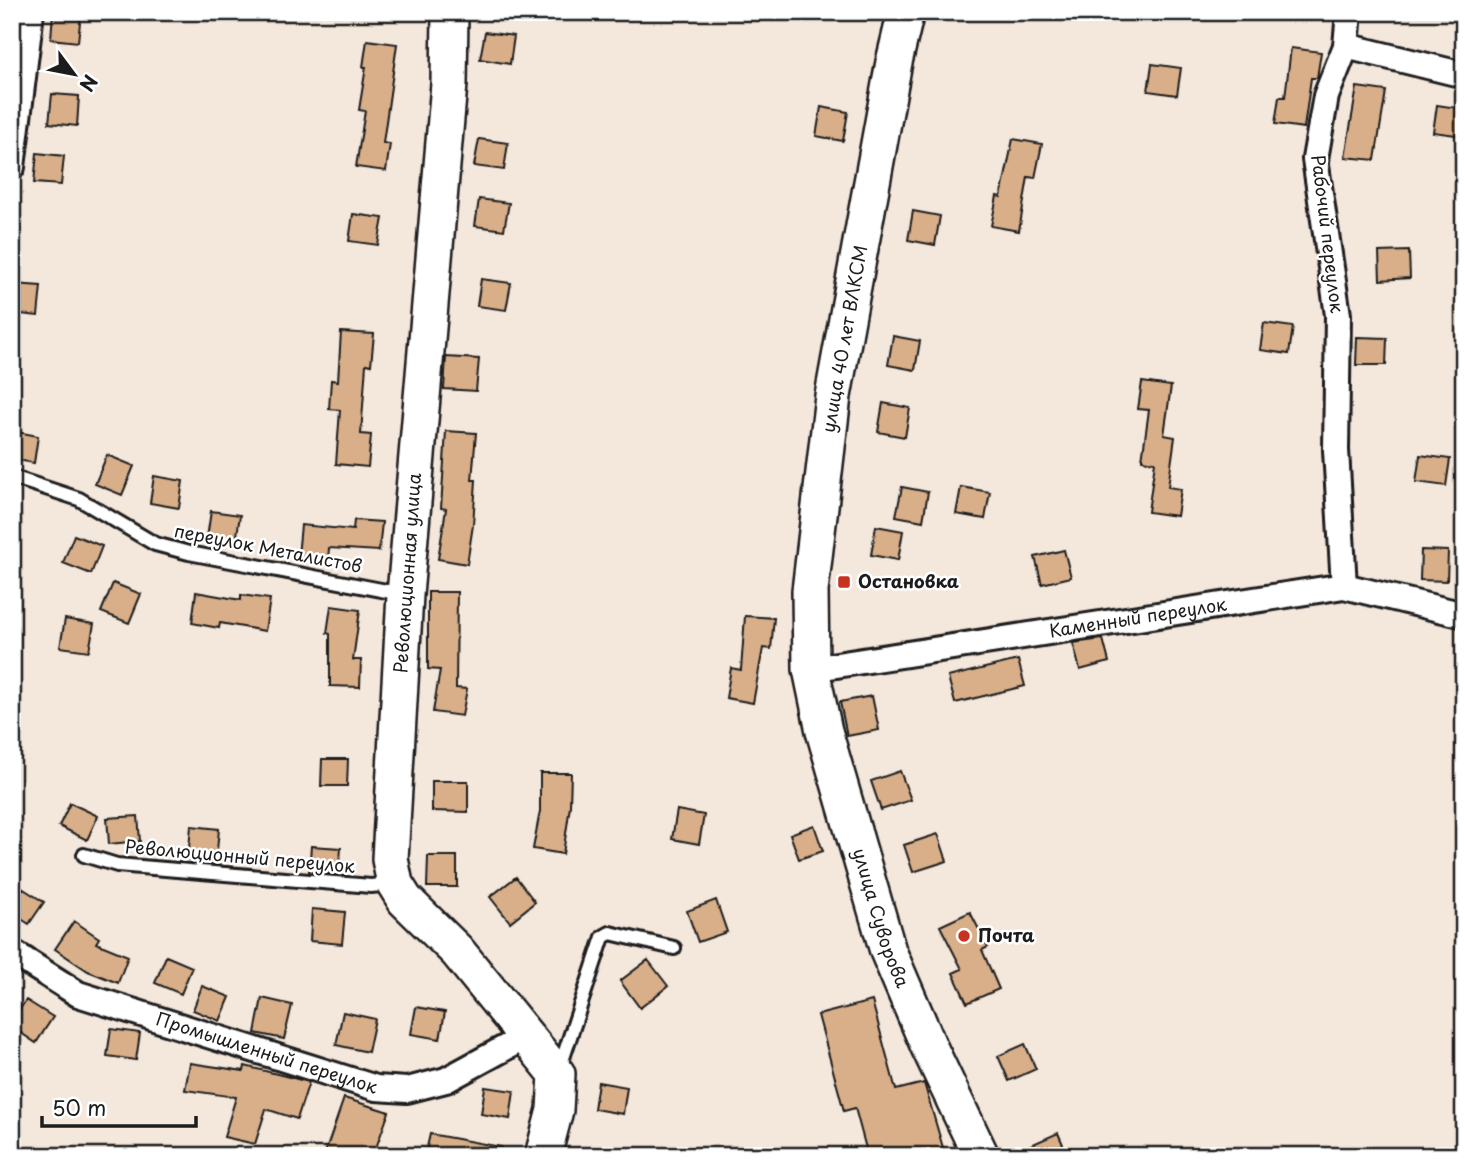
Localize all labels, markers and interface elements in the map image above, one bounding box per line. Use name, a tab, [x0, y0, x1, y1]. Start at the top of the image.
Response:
north arrow	[38, 38, 108, 108]
text: N	[73, 70, 105, 97]
street label: Рабочий переулок	[1305, 153, 1352, 315]
street label: улица 40 лет ВЛКСМ	[814, 243, 873, 435]
street label: Революционная улица	[386, 471, 427, 674]
street label: переулок Металистов	[172, 516, 365, 579]
place label: Остановка	[858, 567, 959, 594]
marker: Остановка	[836, 574, 852, 590]
street label: Каменный переулок	[1047, 589, 1229, 644]
street label: Революционный переулок	[124, 832, 357, 879]
street label: улица Суворова	[847, 845, 917, 992]
place label: Почта	[978, 921, 1035, 948]
marker: Почта	[956, 928, 972, 944]
street label: Промышленный переулок	[153, 1004, 381, 1100]
scale bar	[42, 1084, 196, 1128]
text: 50 m	[52, 1091, 106, 1123]

